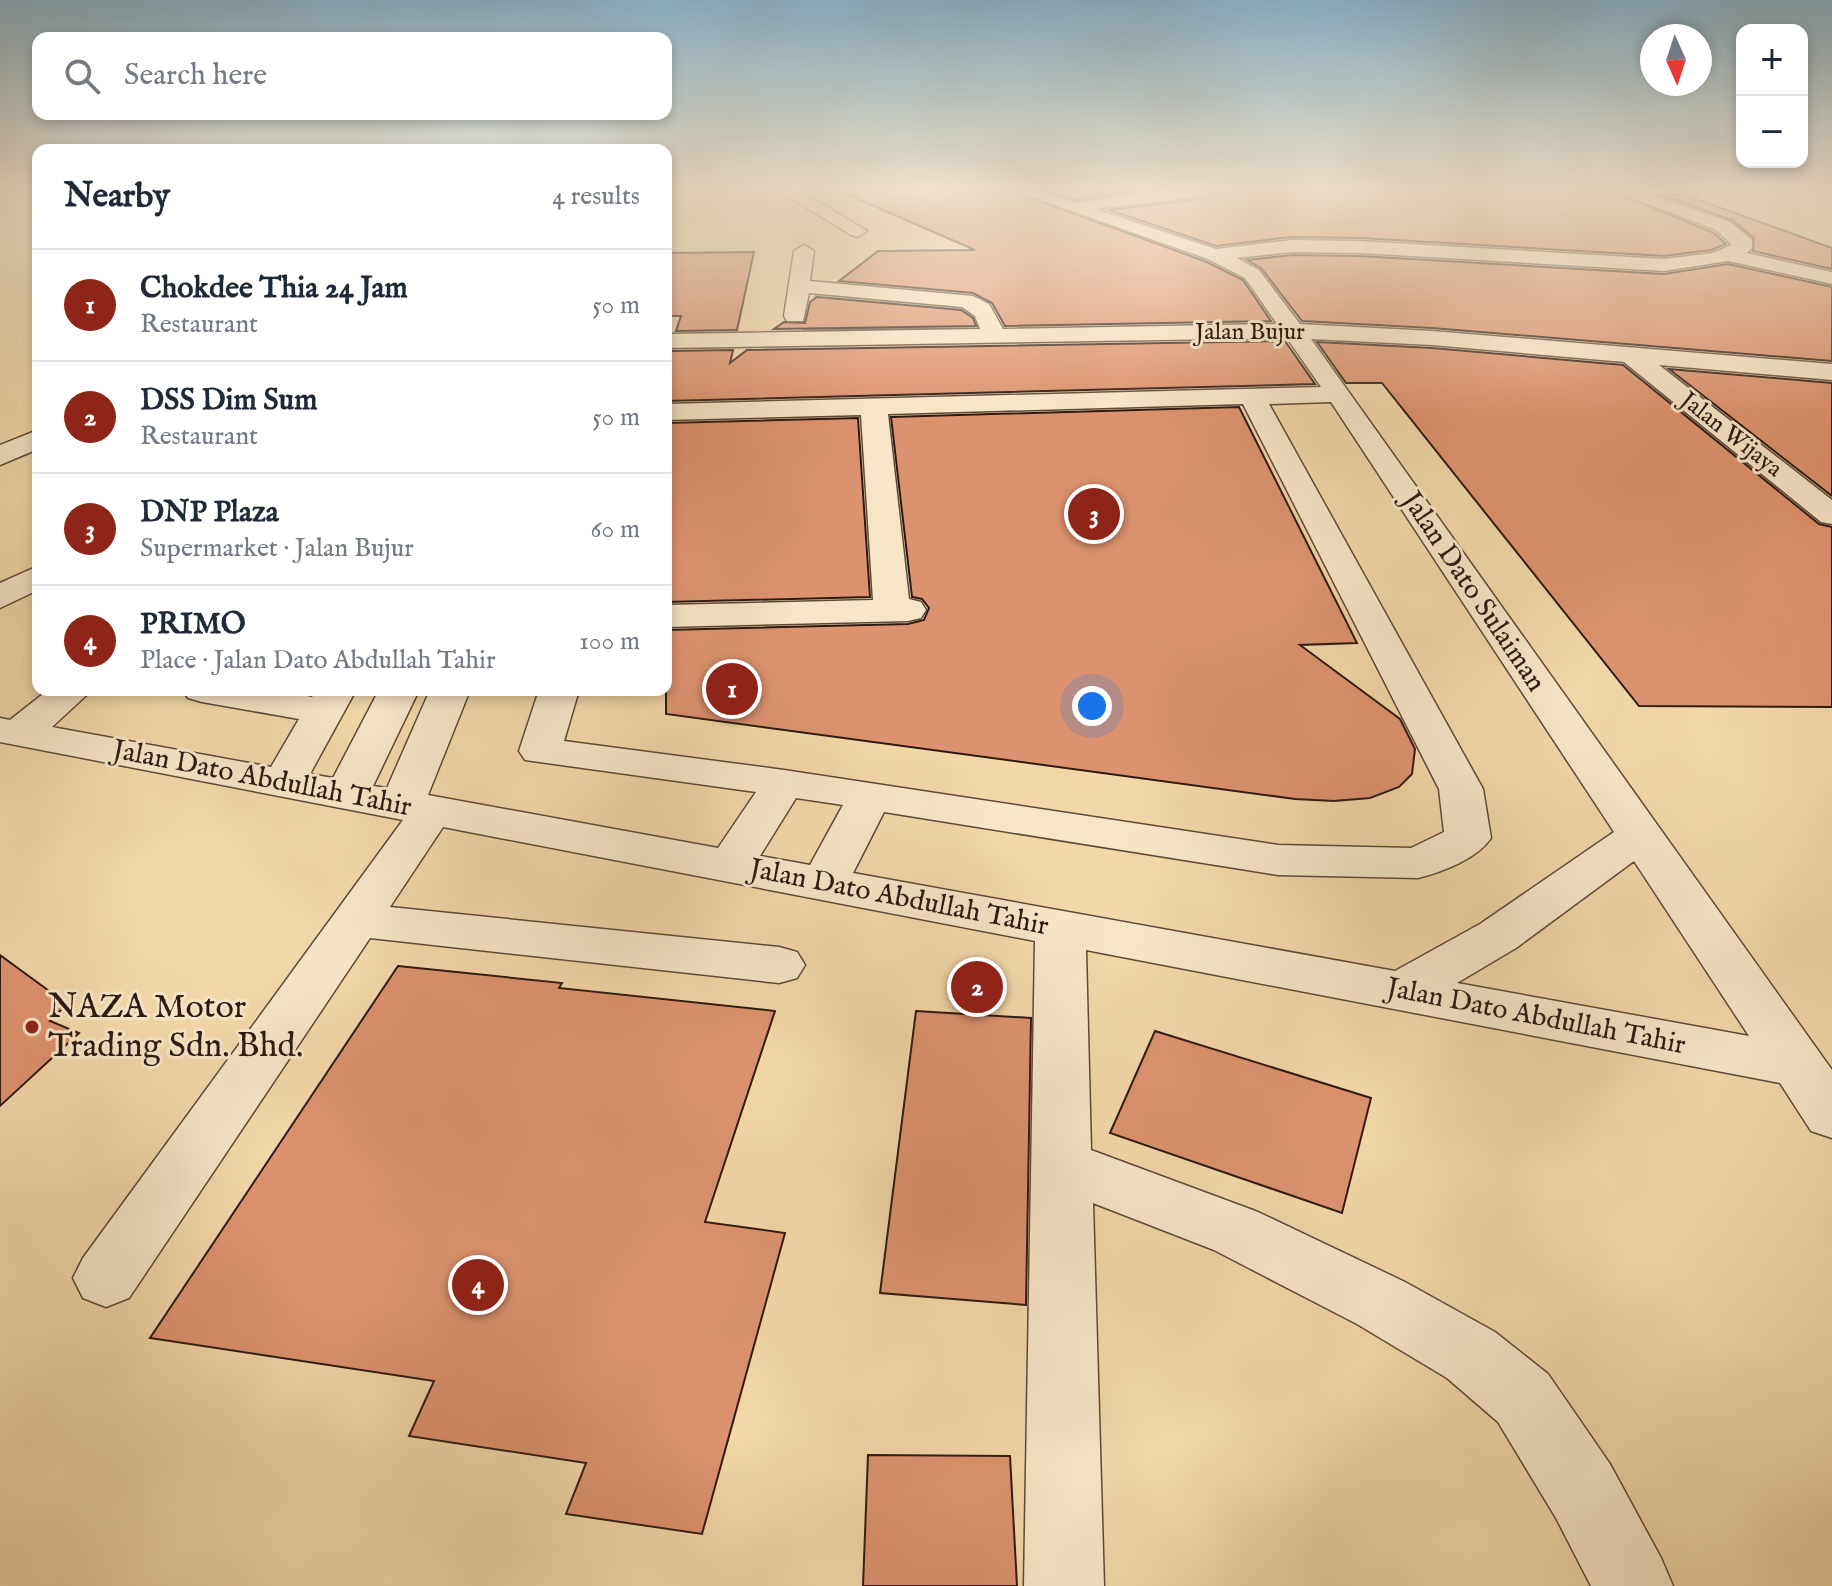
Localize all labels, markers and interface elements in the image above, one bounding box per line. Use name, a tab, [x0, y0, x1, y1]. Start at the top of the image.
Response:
north arrow	[1640, 24, 1712, 96]
map controls	[1736, 24, 1808, 168]
button: +	[1736, 24, 1808, 96]
search box	[32, 32, 672, 120]
icon: search	[60, 54, 104, 98]
text: Search here	[124, 57, 267, 95]
button: −	[1736, 96, 1808, 168]
text: Nearby	[64, 175, 170, 218]
text: 4 results	[552, 180, 640, 213]
text: Chokdee Thia 24 Jam	[140, 270, 408, 308]
text: 1	[85, 289, 95, 322]
text: 50 m	[592, 289, 640, 322]
text: Restaurant	[140, 308, 258, 341]
street label: Jalan Bujur	[1192, 317, 1305, 348]
text: DSS Dim Sum	[140, 382, 317, 420]
street label: Jalan Wijaya	[1671, 384, 1789, 485]
text: 2	[84, 401, 96, 434]
text: 50 m	[592, 401, 640, 434]
text: Restaurant	[140, 420, 258, 453]
street label: Jalan Dato Sulaiman	[1391, 483, 1553, 699]
pin: 3	[1068, 484, 1120, 544]
text: DNP Plaza	[140, 494, 279, 532]
text: 3	[85, 513, 95, 546]
text: 60 m	[591, 513, 640, 546]
text: Supermarket · Jalan Bujur	[140, 532, 414, 565]
text: PRIMO	[140, 606, 246, 644]
text: 4	[84, 625, 96, 658]
text: 100 m	[579, 625, 640, 658]
text: Place · Jalan Dato Abdullah Tahir	[140, 644, 496, 677]
pin: 1	[706, 659, 758, 719]
your location	[1072, 686, 1112, 726]
street label: Jalan Dato Abdullah Tahir	[107, 732, 414, 825]
street label: Jalan Dato Abdullah Tahir	[744, 851, 1051, 944]
pin: 2	[951, 957, 1003, 1017]
street label: Jalan Dato Abdullah Tahir	[1381, 970, 1688, 1063]
place label: NAZA Motor Trading Sdn. Bhd.	[48, 986, 303, 1068]
marker: NAZA Motor Trading Sdn. Bhd.	[23, 1018, 41, 1036]
pin: 4	[452, 1255, 504, 1315]

